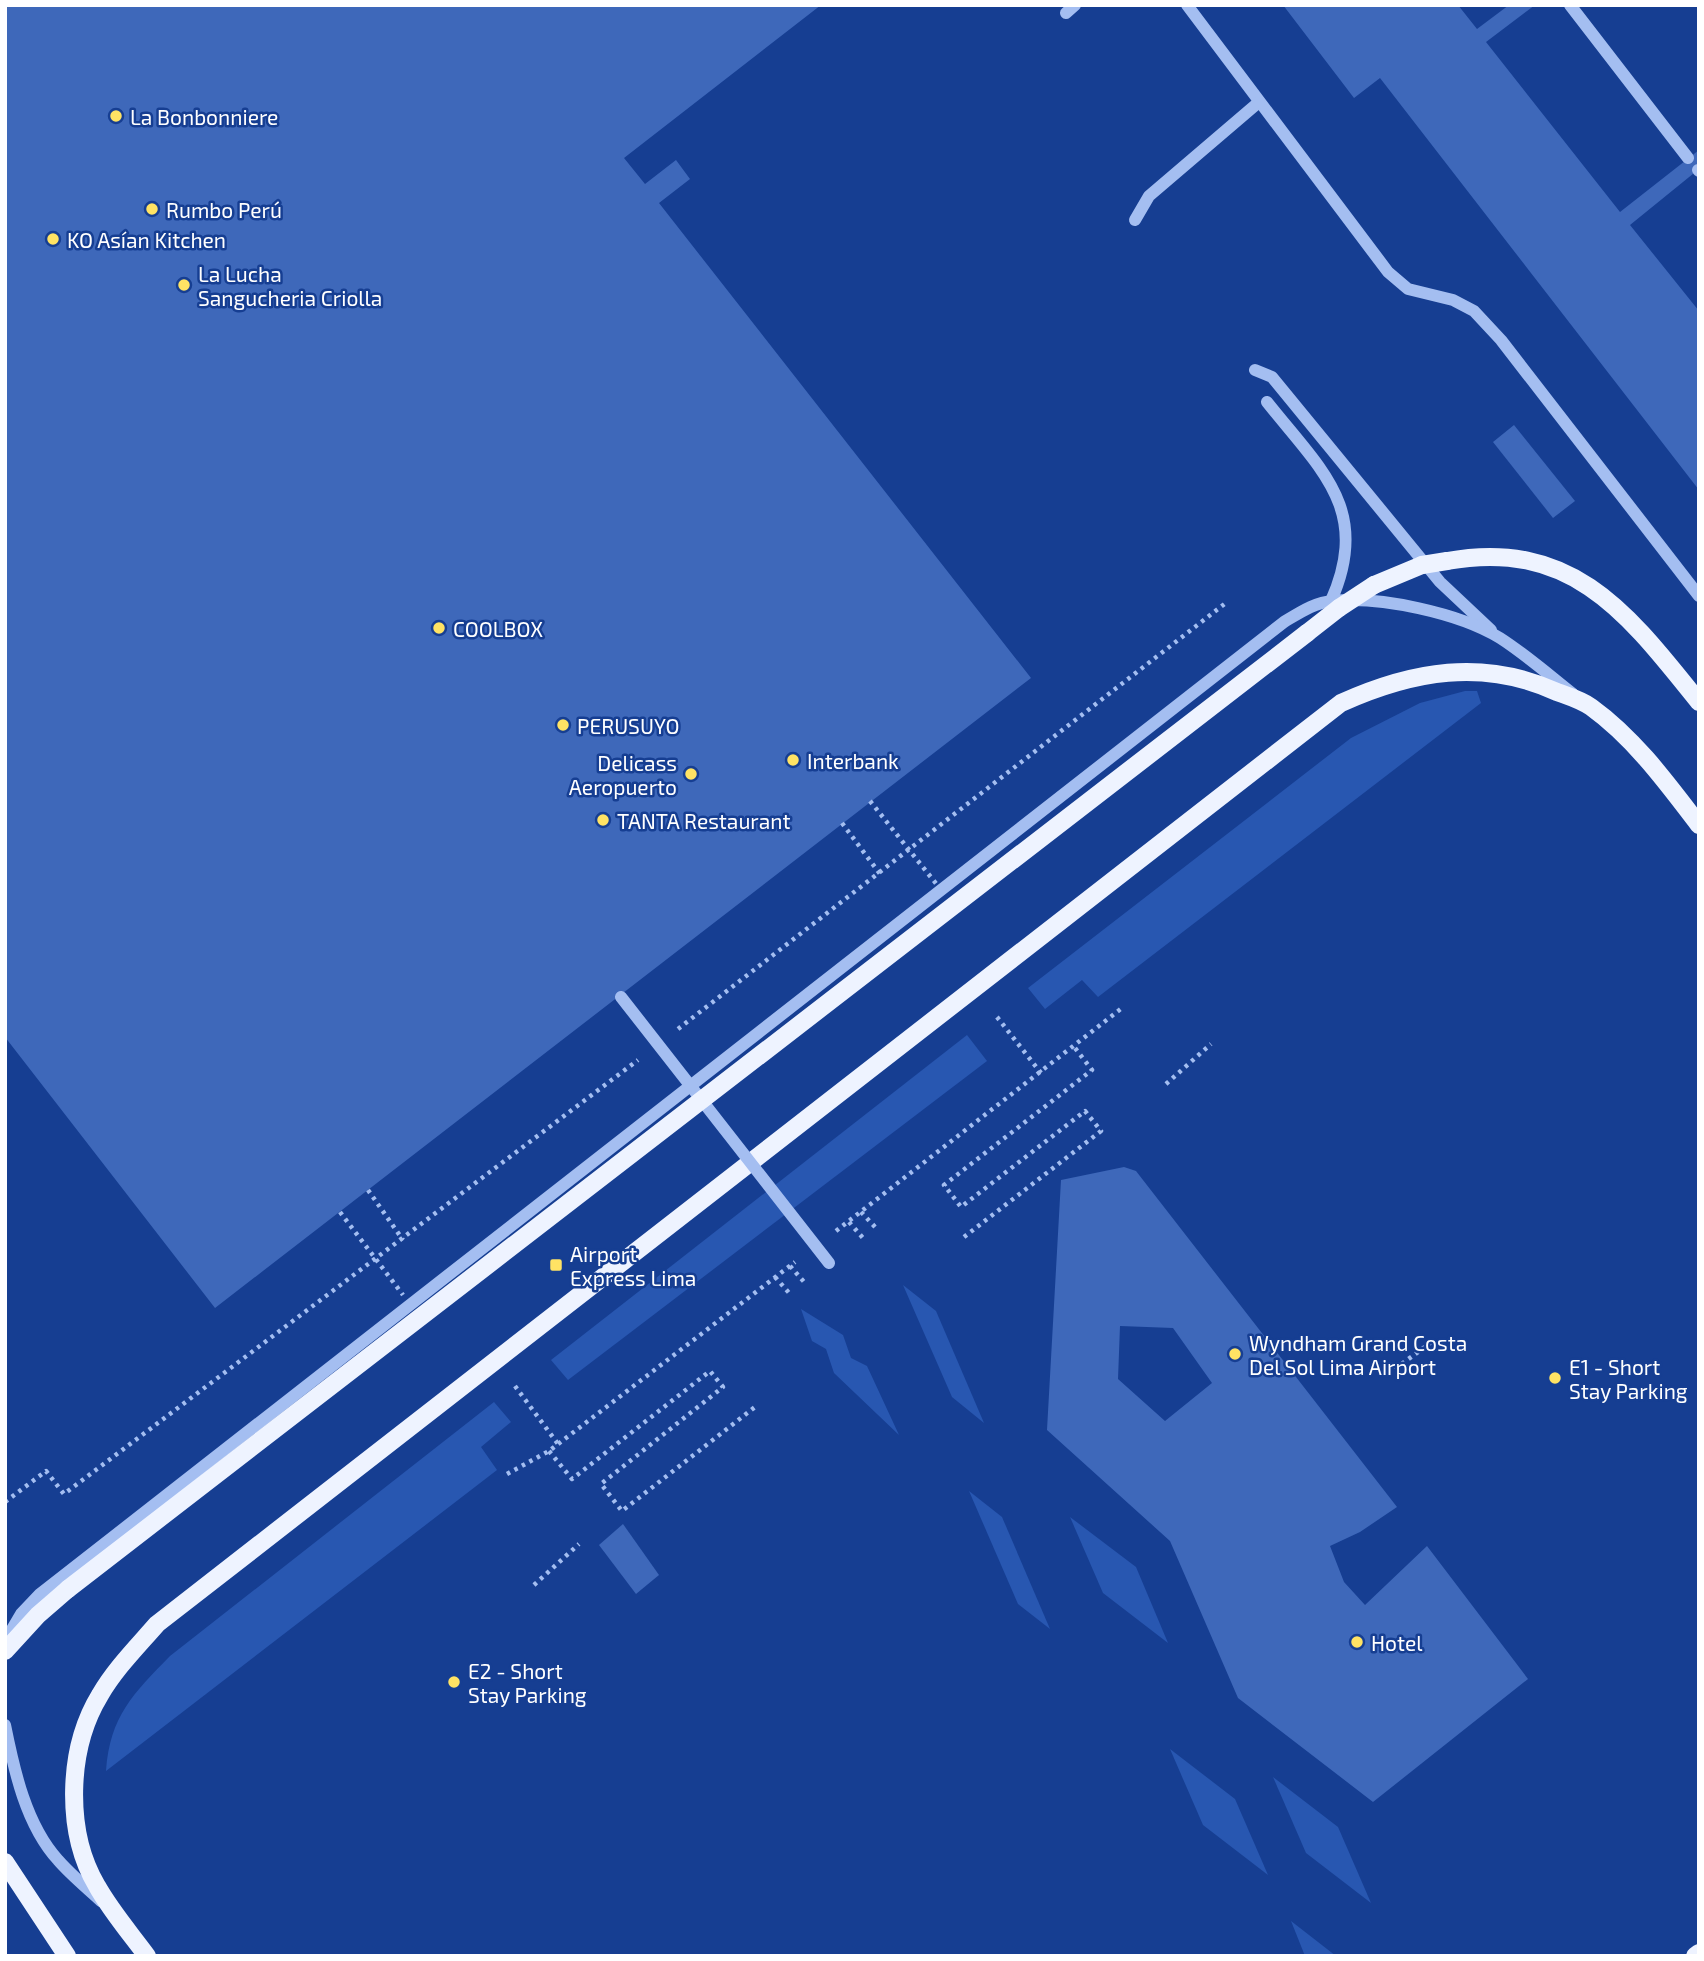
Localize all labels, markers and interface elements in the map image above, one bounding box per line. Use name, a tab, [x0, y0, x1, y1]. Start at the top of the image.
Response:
place label: La Bonbonniere	[130, 104, 278, 129]
marker: La Bonbonniere	[108, 108, 124, 124]
place label: Rumbo Perú	[166, 197, 282, 222]
marker: Rumbo Perú	[144, 201, 160, 217]
place label: KO Asían Kitchen	[67, 227, 226, 252]
marker: KO Asían Kitchen	[45, 231, 61, 247]
place label: La Lucha Sangucheria Criolla	[198, 261, 382, 310]
marker: La Lucha Sangucheria Criolla	[176, 277, 192, 293]
place label: COOLBOX	[453, 616, 543, 641]
marker: COOLBOX	[431, 620, 447, 636]
place label: PERUSUYO	[577, 713, 680, 738]
marker: PERUSUYO	[555, 717, 571, 733]
place label: Interbank	[807, 748, 899, 773]
place label: Delicass Aeropuerto	[569, 750, 677, 799]
marker: Interbank	[785, 752, 801, 768]
marker: Delicass Aeropuerto	[683, 766, 699, 782]
place label: TANTA Restaurant	[617, 808, 791, 833]
marker: TANTA Restaurant	[595, 812, 611, 828]
place label: Airport Express Lima	[570, 1241, 696, 1290]
marker: Airport Express Lima	[548, 1257, 564, 1273]
place label: Wyndham Grand Costa Del Sol Lima Airport	[1249, 1330, 1467, 1379]
marker: Wyndham Grand Costa Del Sol Lima Airport	[1227, 1346, 1243, 1362]
place label: E1 - Short Stay Parking	[1569, 1354, 1688, 1403]
marker: E1 - Short Stay Parking	[1547, 1370, 1563, 1386]
place label: Hotel	[1371, 1630, 1423, 1655]
marker: Hotel	[1349, 1634, 1365, 1650]
place label: E2 - Short Stay Parking	[468, 1658, 587, 1707]
marker: E2 - Short Stay Parking	[446, 1674, 462, 1690]

